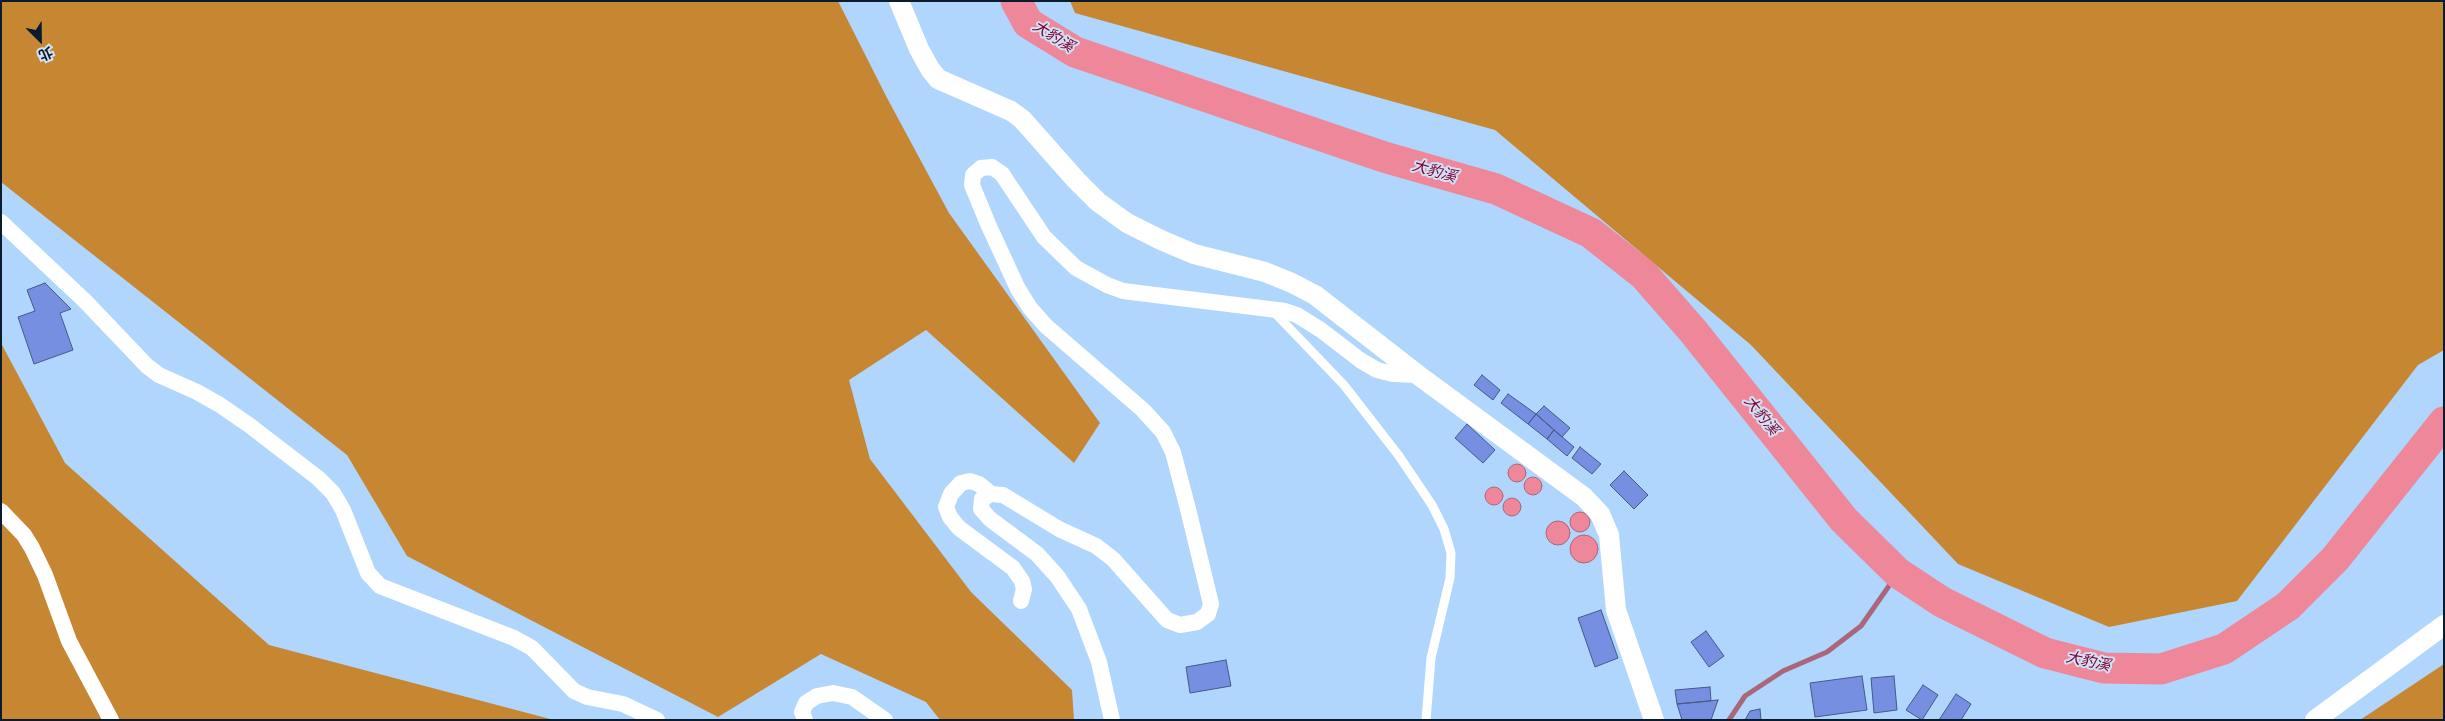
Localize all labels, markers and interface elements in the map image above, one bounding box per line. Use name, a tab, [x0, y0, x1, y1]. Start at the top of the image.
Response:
north arrow	[15, 15, 65, 65]
water label: 大豹溪	[1029, 17, 1077, 57]
text: 北	[36, 43, 56, 65]
water label: 大豹溪	[1410, 157, 1458, 187]
water label: 大豹溪	[1740, 393, 1782, 439]
water label: 大豹溪	[2064, 649, 2112, 675]

